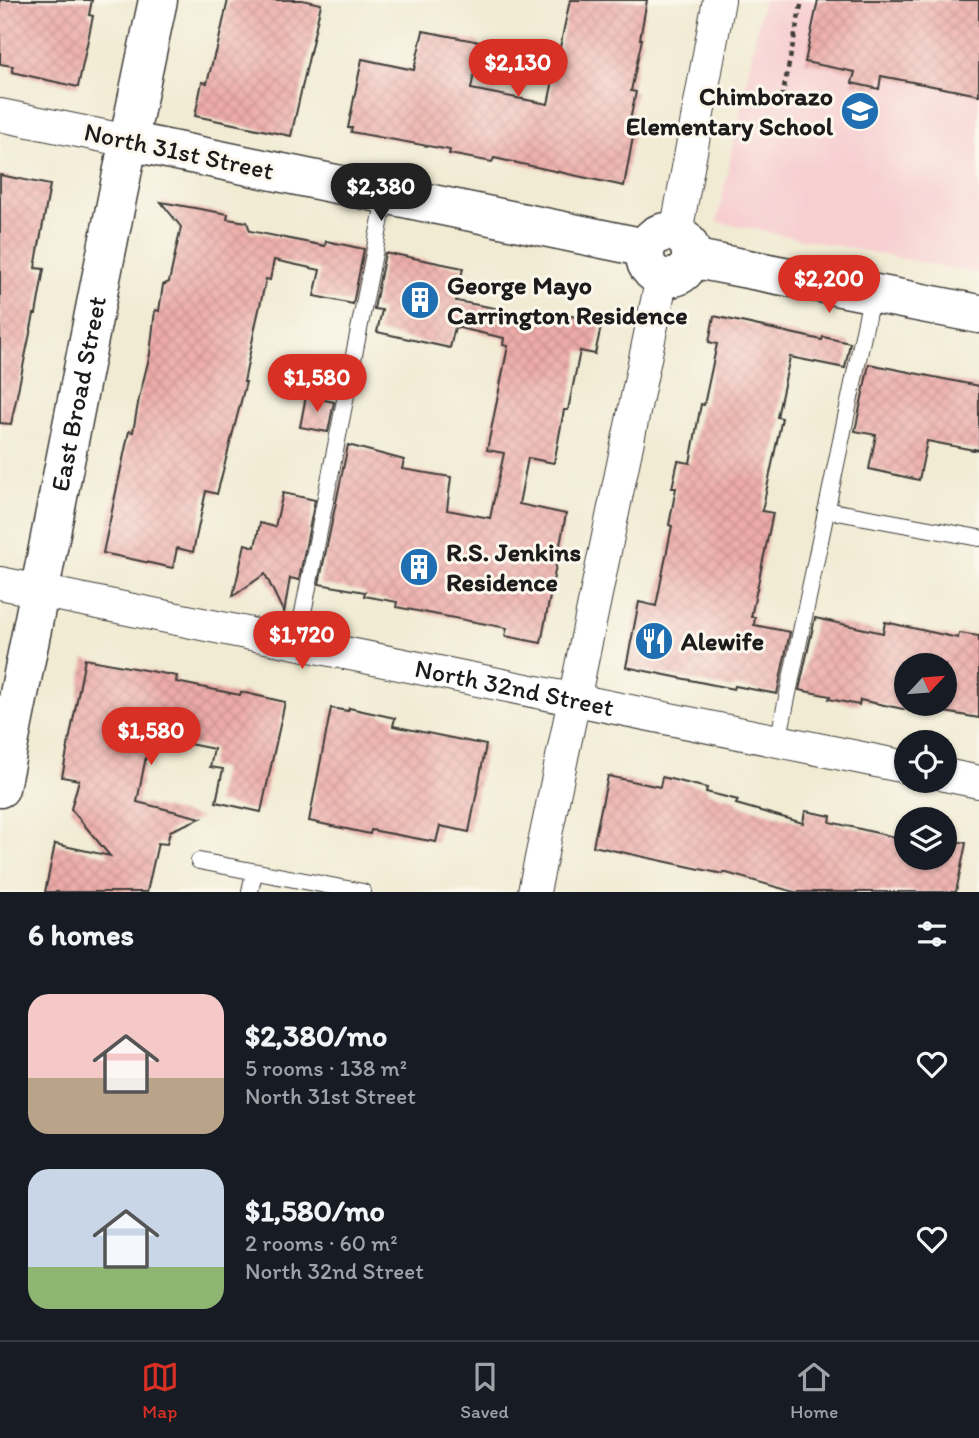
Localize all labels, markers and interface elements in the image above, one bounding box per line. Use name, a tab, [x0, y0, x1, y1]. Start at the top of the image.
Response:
pin: $2,130	[461, 40, 575, 99]
text: $2,130	[485, 48, 551, 76]
place label: Chimborazo Elementary School	[626, 80, 834, 142]
school or university icon: Chimborazo Elementary School	[839, 90, 881, 132]
street label: North 31st Street	[81, 115, 277, 187]
pin: $2,380	[324, 164, 438, 223]
text: $2,380	[347, 172, 415, 200]
pin: $2,200	[772, 256, 886, 315]
text: $2,200	[794, 264, 864, 292]
place label: George Mayo Carrington Residence	[447, 269, 688, 331]
building icon: George Mayo Carrington Residence	[399, 279, 441, 321]
street label: East Broad Street	[43, 293, 113, 494]
pin: $1,580	[260, 354, 374, 414]
text: $1,580	[284, 363, 350, 391]
place label: R.S. Jenkins Residence	[446, 536, 581, 598]
building icon: R.S. Jenkins Residence	[398, 546, 440, 588]
pin: $1,720	[245, 612, 359, 671]
text: $1,720	[269, 620, 335, 648]
restaurant icon: Alewife	[633, 620, 675, 662]
place label: Alewife	[680, 625, 764, 657]
street label: North 32nd Street	[412, 652, 617, 723]
north arrow	[894, 653, 957, 716]
map controls	[894, 653, 957, 870]
pin: $1,580	[94, 708, 208, 767]
text: $1,580	[118, 716, 184, 744]
button: locate	[894, 730, 957, 793]
button: layers	[894, 807, 957, 870]
icon: filters	[913, 915, 951, 953]
text: 6 homes	[28, 916, 134, 953]
text: $2,380/mo	[245, 1017, 387, 1054]
icon: home	[84, 1022, 168, 1106]
icon: heart	[913, 1045, 951, 1083]
text: 5 rooms · 138 m²	[245, 1054, 407, 1082]
text: North 31st Street	[245, 1082, 416, 1110]
text: $1,580/mo	[245, 1192, 385, 1229]
icon: home	[84, 1197, 168, 1281]
icon: heart	[913, 1220, 951, 1258]
text: 2 rooms · 60 m²	[245, 1229, 398, 1257]
text: North 32nd Street	[245, 1257, 424, 1285]
tab: Map	[141, 1358, 179, 1423]
tab: Saved	[460, 1358, 509, 1423]
tab: Home	[790, 1358, 838, 1423]

